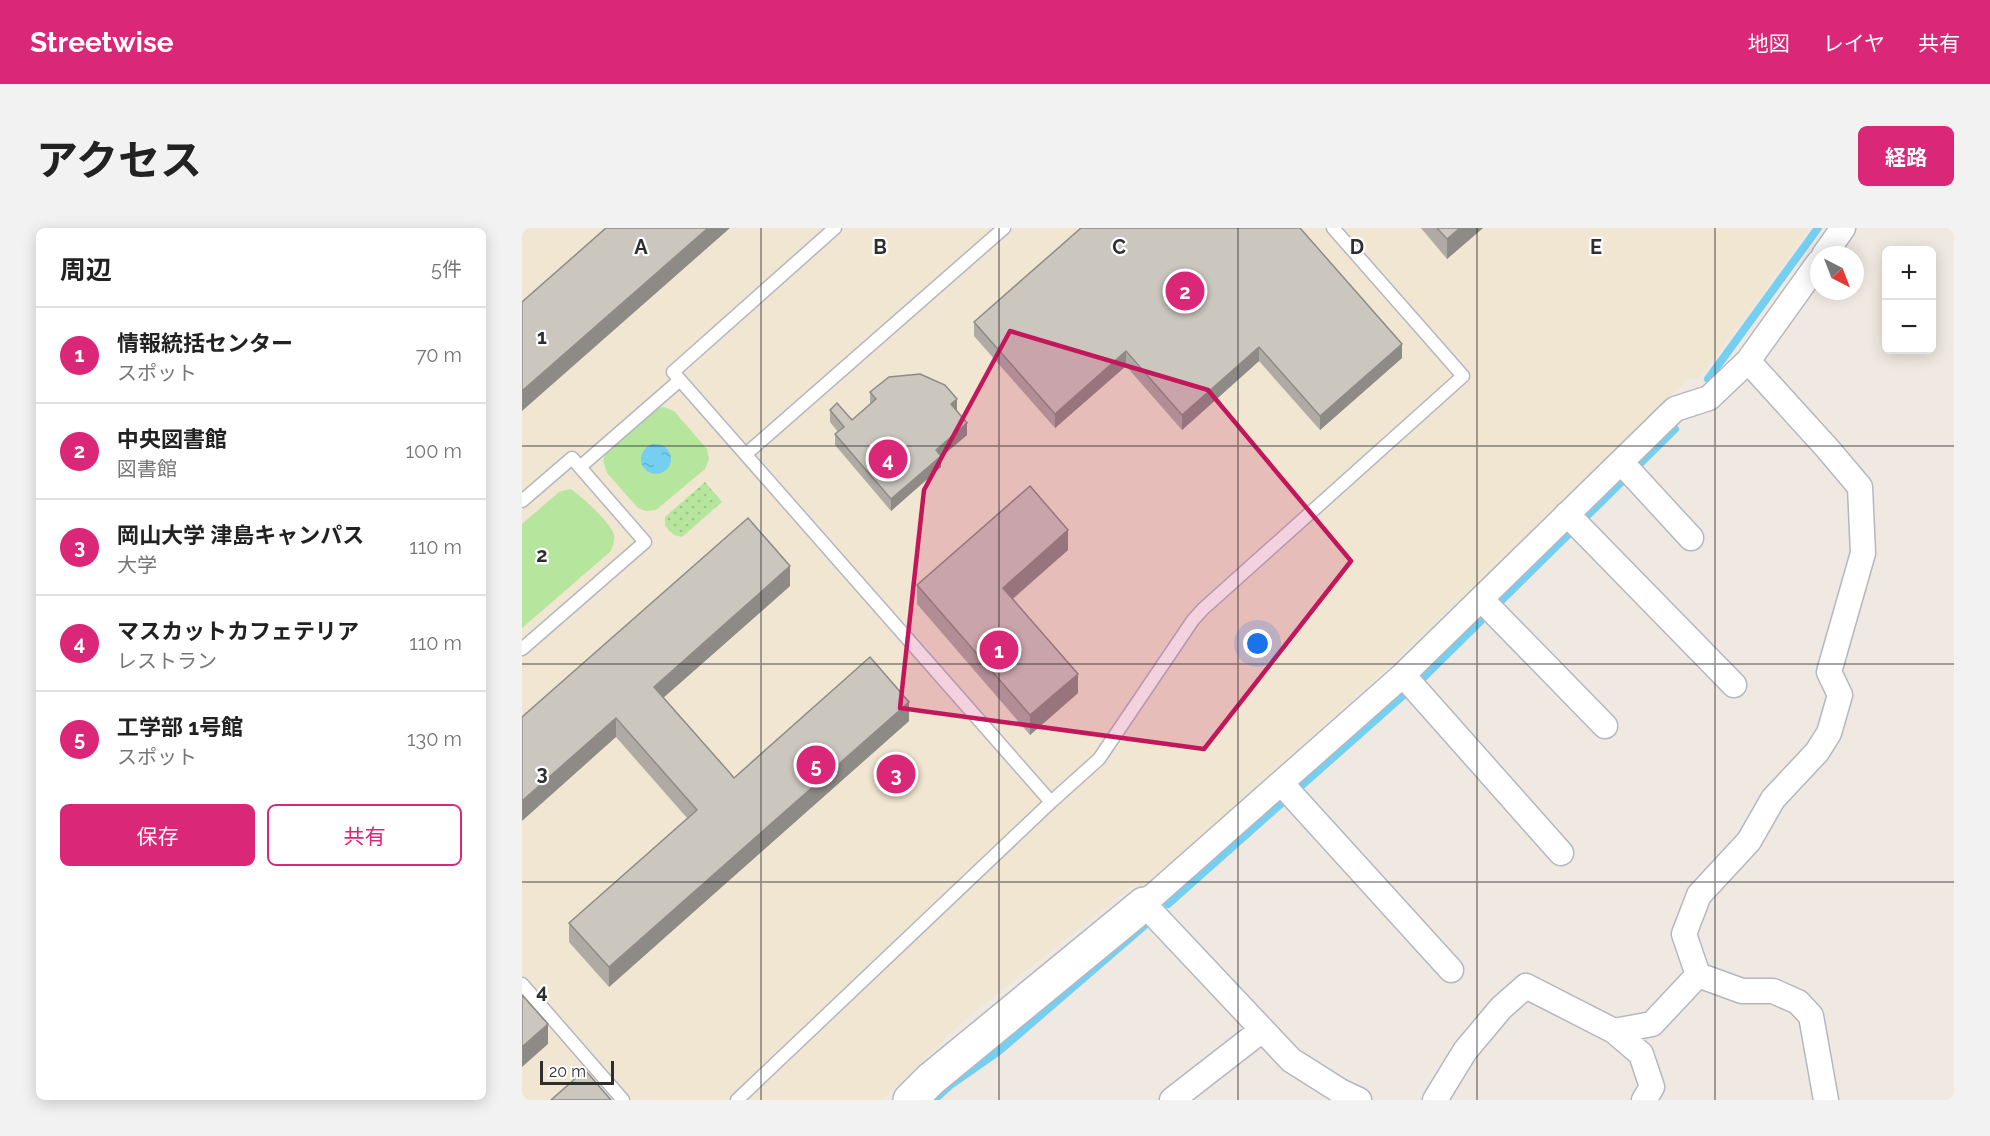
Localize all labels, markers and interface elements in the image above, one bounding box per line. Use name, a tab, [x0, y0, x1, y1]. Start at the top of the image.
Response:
text: Streetwise	[30, 26, 174, 59]
text: 地図	[1748, 31, 1790, 56]
text: レイヤ	[1823, 31, 1885, 56]
text: 共有	[1918, 31, 1960, 56]
button: 経路	[1858, 126, 1954, 186]
text: アクセス	[36, 136, 202, 185]
text: A	[634, 235, 648, 259]
text: B	[873, 235, 887, 259]
text: C	[1112, 235, 1126, 259]
text: D	[1350, 235, 1364, 259]
text: E	[1590, 235, 1602, 259]
north arrow	[1810, 246, 1864, 300]
map controls	[1882, 246, 1936, 354]
button: +	[1882, 246, 1936, 300]
text: 周辺	[60, 255, 112, 285]
text: 5件	[431, 257, 462, 281]
pin: 2	[1166, 268, 1204, 314]
button: −	[1882, 300, 1936, 354]
text: 1	[537, 325, 547, 349]
text: 情報統括センター	[117, 330, 293, 356]
text: 1	[75, 343, 84, 367]
text: 70 m	[416, 343, 462, 367]
text: スポット	[117, 361, 197, 385]
text: 中央図書館	[117, 426, 227, 452]
pin: 4	[868, 436, 908, 482]
text: 2	[74, 439, 85, 463]
text: 100 m	[405, 439, 462, 463]
text: 図書館	[117, 457, 177, 481]
text: 岡山大学 津島キャンパス	[117, 522, 364, 548]
text: 3	[74, 535, 85, 559]
text: 110 m	[409, 535, 462, 559]
text: 2	[536, 543, 548, 567]
text: 大学	[117, 553, 157, 577]
text: マスカットカフェテリア	[117, 618, 359, 644]
pin: 1	[980, 628, 1018, 672]
your location	[1243, 629, 1272, 658]
text: 4	[74, 631, 85, 655]
text: 110 m	[409, 631, 462, 655]
text: レストラン	[117, 649, 217, 673]
text: 工学部 1号館	[117, 714, 243, 740]
text: 5	[74, 727, 85, 751]
text: 130 m	[407, 727, 462, 751]
pin: 5	[796, 742, 836, 788]
text: スポット	[117, 745, 197, 769]
pin: 3	[876, 752, 916, 796]
text: 3	[536, 761, 548, 785]
button: 保存	[60, 804, 255, 866]
button: 共有	[267, 804, 462, 866]
text: 4	[536, 979, 548, 1003]
scale bar	[540, 1058, 614, 1086]
text: 20 m	[549, 1062, 586, 1081]

